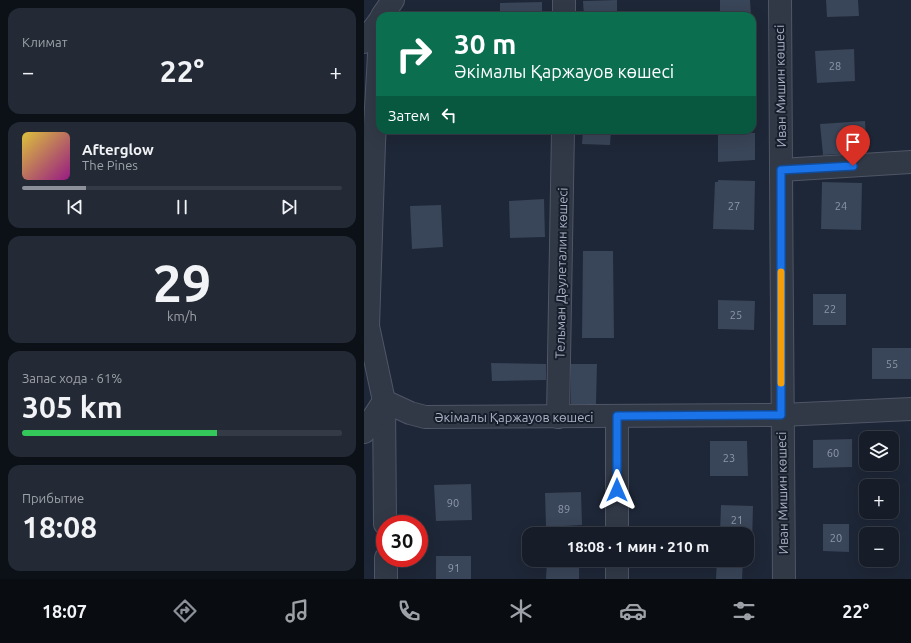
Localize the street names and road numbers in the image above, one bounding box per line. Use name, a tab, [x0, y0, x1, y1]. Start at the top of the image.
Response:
street label: Иван Мишин көшесі	[772, 25, 788, 147]
street label: Тельман Дәулеталин көшесі	[553, 187, 569, 359]
street label: Әкімалы Қаржауов көшесі	[434, 410, 594, 424]
street label: Иван Мишин көшесі	[774, 432, 790, 554]

